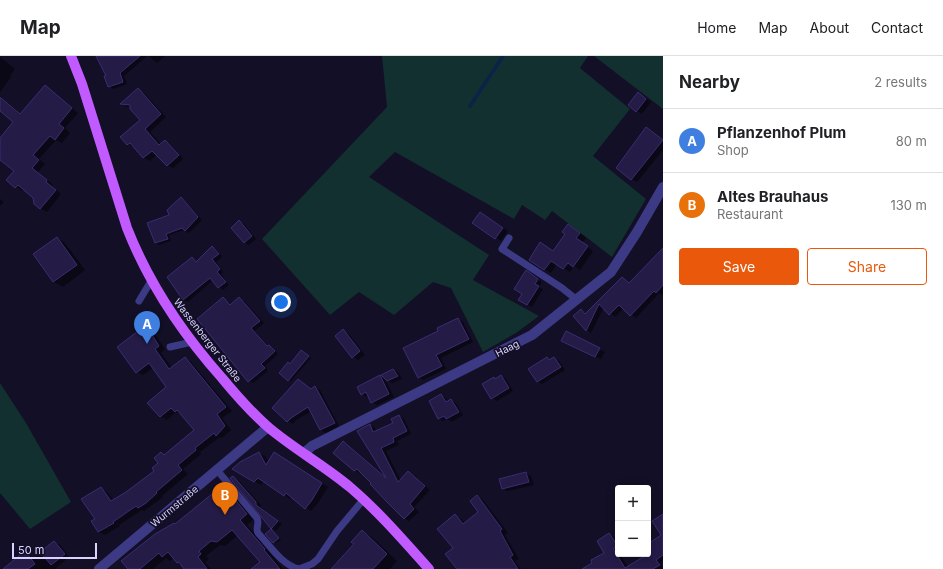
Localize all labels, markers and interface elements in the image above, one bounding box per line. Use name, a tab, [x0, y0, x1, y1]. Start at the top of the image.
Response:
text: Map	[20, 16, 61, 39]
text: Home	[697, 19, 736, 36]
text: Map	[758, 19, 788, 36]
text: About	[810, 19, 849, 36]
text: Contact	[871, 19, 923, 36]
text: Nearby	[679, 72, 740, 92]
text: 2 results	[874, 74, 927, 90]
text: Pflanzenhof Plum	[717, 123, 846, 142]
text: A	[687, 133, 697, 149]
text: 80 m	[896, 133, 927, 149]
text: Shop	[717, 142, 749, 158]
text: Altes Brauhaus	[717, 187, 828, 206]
text: B	[688, 197, 696, 213]
text: 130 m	[890, 197, 927, 213]
text: Restaurant	[717, 206, 783, 222]
button: Save	[679, 248, 799, 285]
button: Share	[807, 248, 927, 285]
your location	[271, 292, 291, 312]
street label: Wassenberger Straße	[172, 296, 244, 384]
pin: A	[134, 311, 160, 344]
street label: Haag	[493, 337, 521, 359]
pin: B	[212, 482, 238, 515]
street label: Wurmstraße	[148, 483, 200, 529]
map controls	[615, 485, 651, 557]
button: +	[615, 485, 651, 521]
button: −	[615, 521, 651, 557]
scale bar	[12, 541, 97, 560]
text: 50 m	[18, 543, 44, 557]

